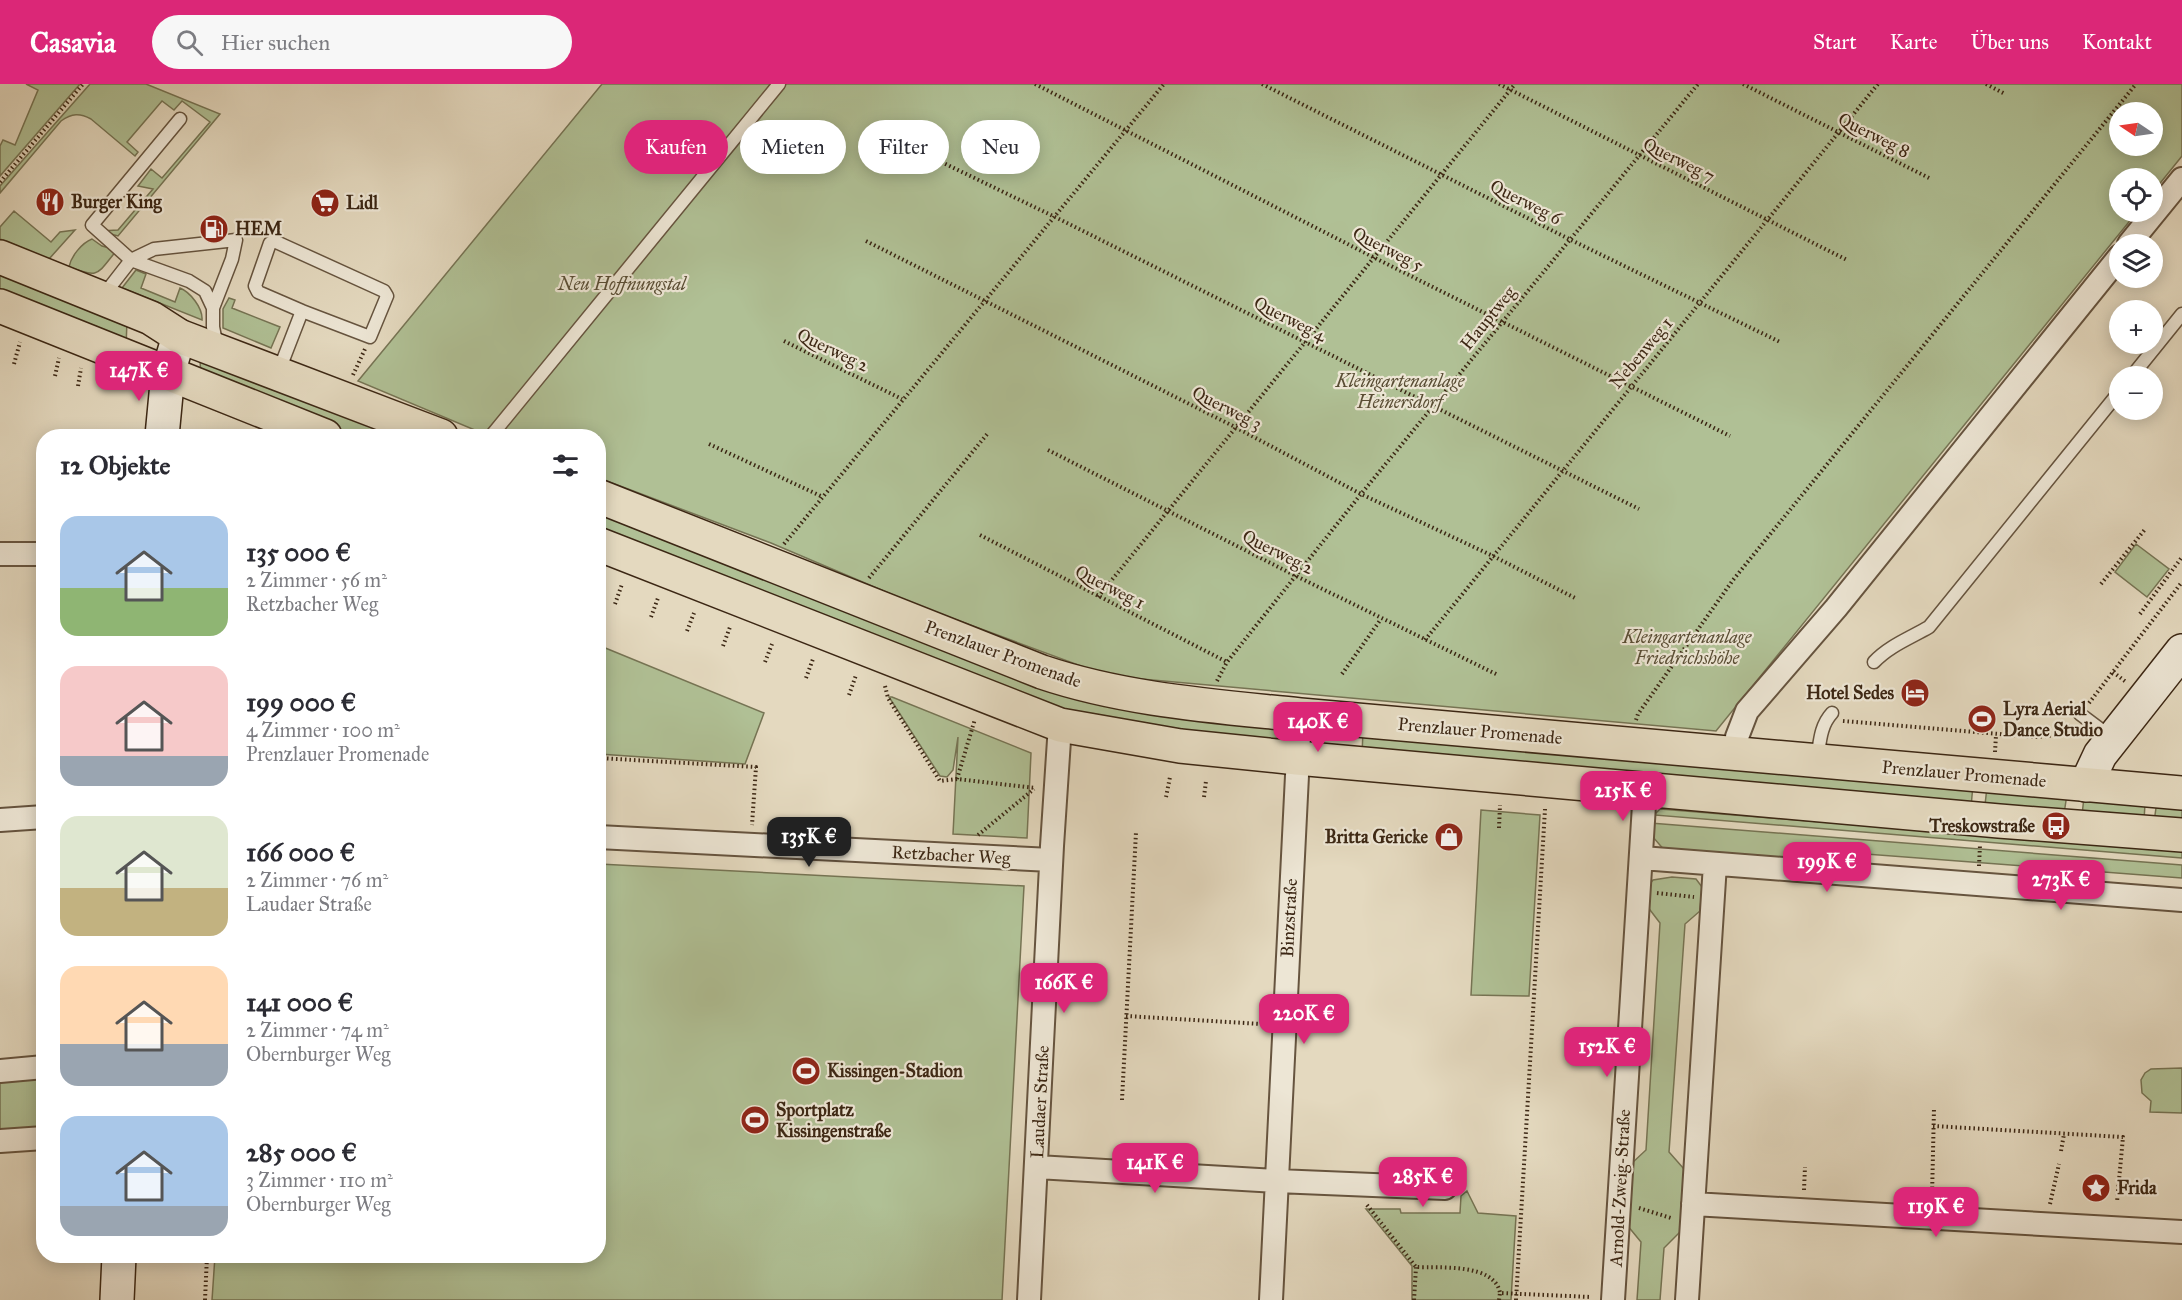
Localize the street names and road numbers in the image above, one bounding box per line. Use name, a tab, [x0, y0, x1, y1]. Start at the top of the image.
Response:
street label: Querweg 8	[1834, 108, 1914, 163]
street label: Querweg 7	[1639, 133, 1719, 188]
street label: Querweg 6	[1486, 175, 1566, 231]
street label: Querweg 5	[1348, 222, 1428, 277]
street label: Hauptweg	[1456, 281, 1522, 355]
street label: Querweg 4	[1250, 291, 1331, 348]
street label: Nebenweg 1	[1605, 313, 1678, 394]
street label: Querweg 2	[793, 323, 873, 378]
street label: Querweg 3	[1188, 381, 1266, 436]
street label: Querweg 2	[1238, 525, 1317, 580]
street label: Querweg 1	[1071, 560, 1148, 615]
street label: Prenzlauer Promenade	[922, 615, 1084, 693]
street label: Prenzlauer Promenade	[1397, 713, 1563, 749]
street label: Prenzlauer Promenade	[1881, 756, 2047, 792]
street label: Retzbacher Weg	[891, 841, 1012, 870]
street label: Binzstraße	[1276, 878, 1302, 958]
street label: Laudaer Straße	[1026, 1045, 1054, 1159]
street label: Arnold-Zweig-Straße	[1605, 1109, 1636, 1268]

